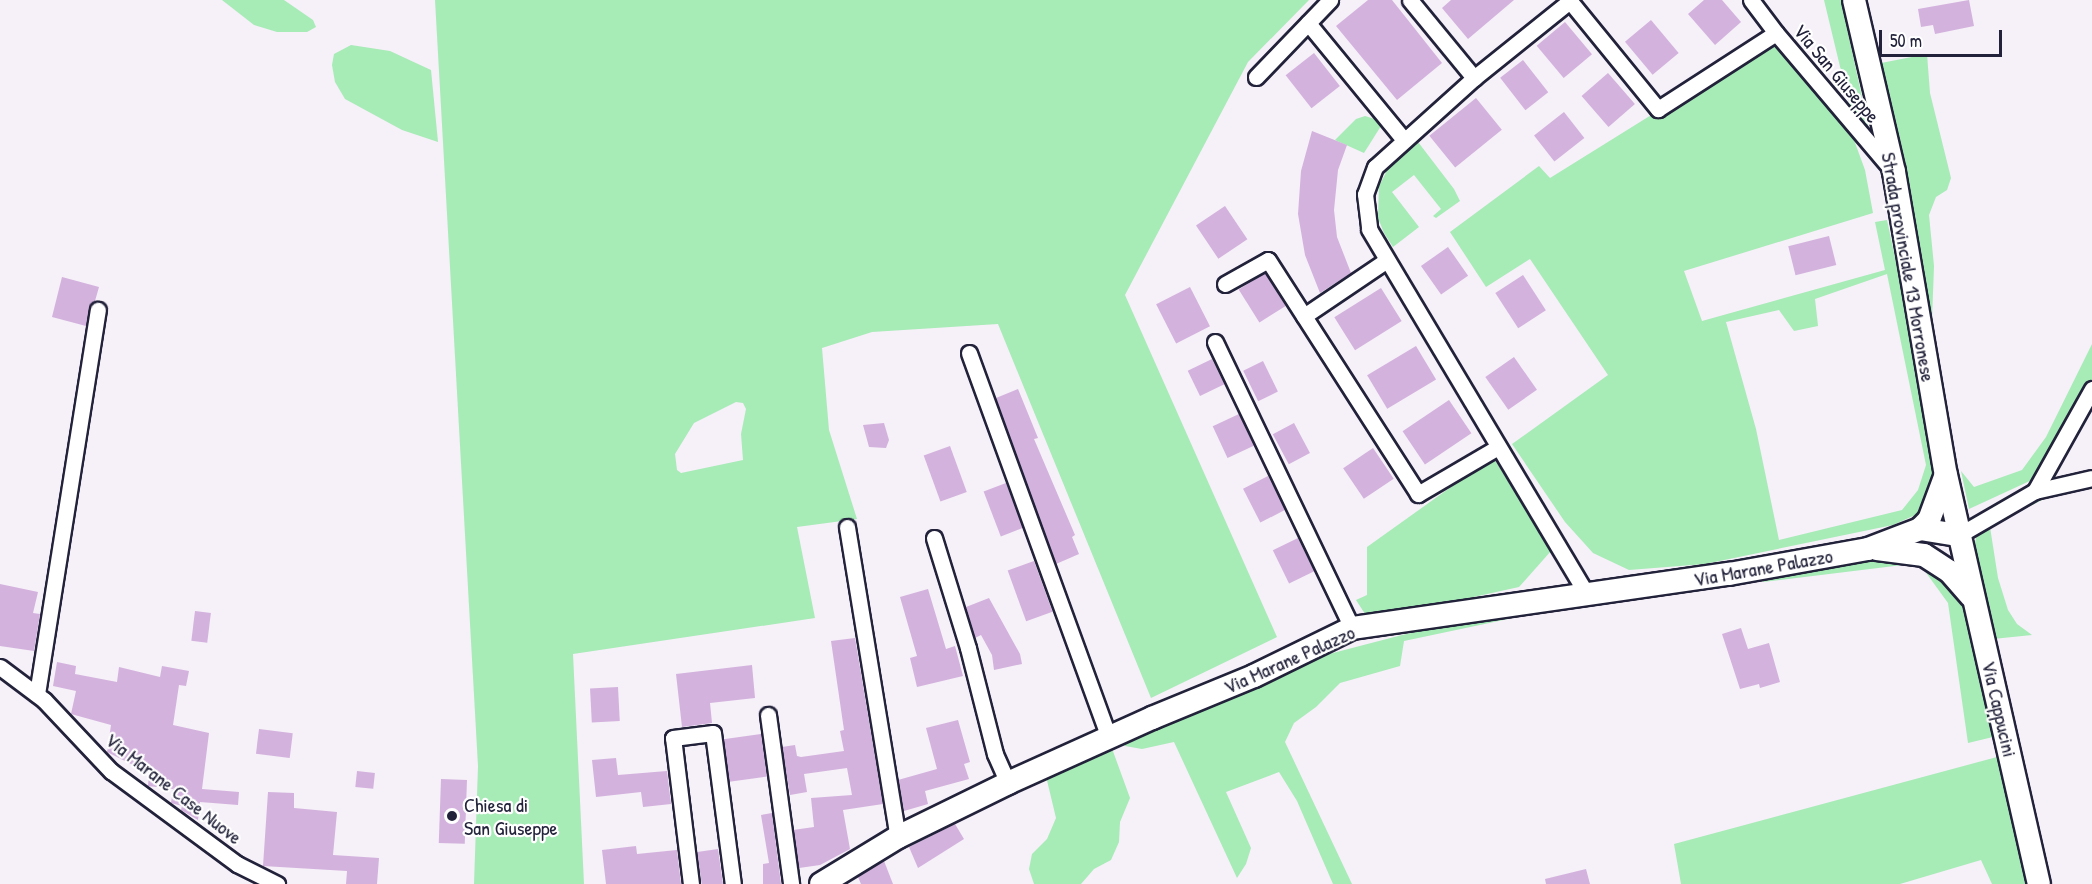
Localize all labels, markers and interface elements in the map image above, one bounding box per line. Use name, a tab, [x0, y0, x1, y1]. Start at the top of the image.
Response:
scale bar	[1882, 18, 2005, 56]
street label: Via San Giuseppe	[1789, 19, 1885, 127]
text: 50 m	[1890, 28, 1922, 53]
street label: Strada provinciale 13 Morronese	[1877, 150, 1941, 384]
street label: Via Marane Palazzo	[1692, 543, 1834, 591]
street label: Via Marane Palazzo	[1220, 619, 1358, 699]
street label: Via Cappucini	[1977, 659, 2023, 759]
street label: Via Marane Case Nuove	[101, 727, 247, 849]
place label: Chiesa di San Giuseppe	[464, 792, 557, 839]
marker: Chiesa di San Giuseppe	[445, 809, 459, 823]

